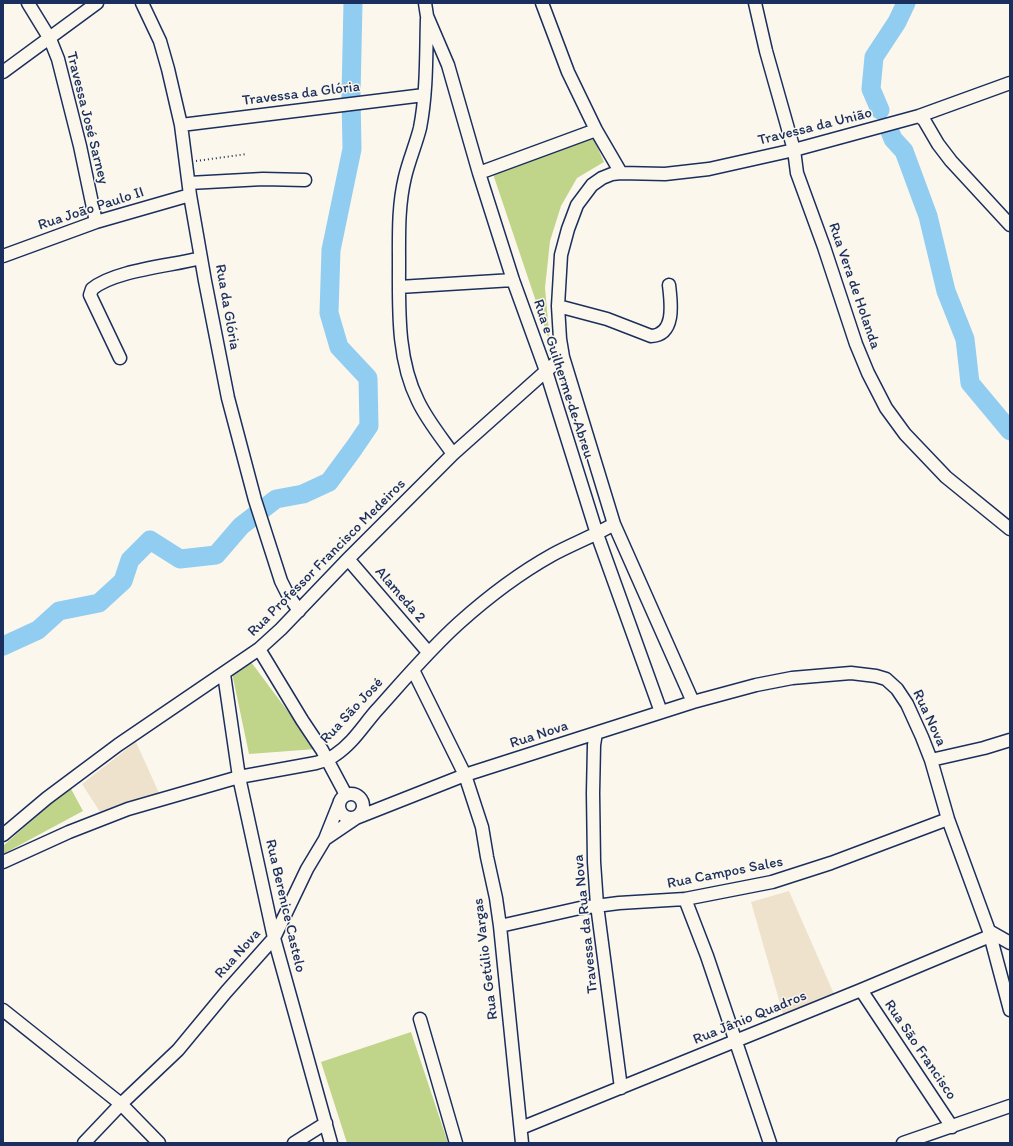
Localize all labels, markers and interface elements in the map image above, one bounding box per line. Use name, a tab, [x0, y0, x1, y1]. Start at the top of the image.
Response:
street label: Travessa José Sarney	[62, 50, 112, 186]
street label: Travessa da Glória	[241, 78, 361, 110]
street label: Travessa da União	[756, 104, 874, 150]
street label: Rua João Paulo II	[36, 183, 146, 235]
street label: Rua Vera de Holanda	[824, 220, 884, 352]
street label: Rua da Glória	[211, 263, 243, 351]
street label: Rua e Guilherme de Abreu	[529, 297, 597, 461]
street label: Rua Professor Francisco Medeiros	[244, 475, 410, 641]
street label: Alameda 2	[371, 563, 429, 627]
street label: Rua São José	[317, 674, 387, 748]
street label: Rua Nova	[908, 687, 950, 749]
street label: Rua Nova	[508, 717, 570, 753]
street label: Rua Berenice Castelo	[261, 838, 309, 974]
street label: Rua Campos Sales	[666, 853, 784, 893]
street label: Travessa da Rua Nova	[570, 854, 602, 994]
street label: Rua Getúlio Vargas	[470, 897, 502, 1021]
street label: Rua Nova	[211, 926, 265, 982]
street label: Rua Jânio Quadros	[690, 987, 810, 1049]
street label: Rua São Francisco	[880, 997, 960, 1103]

